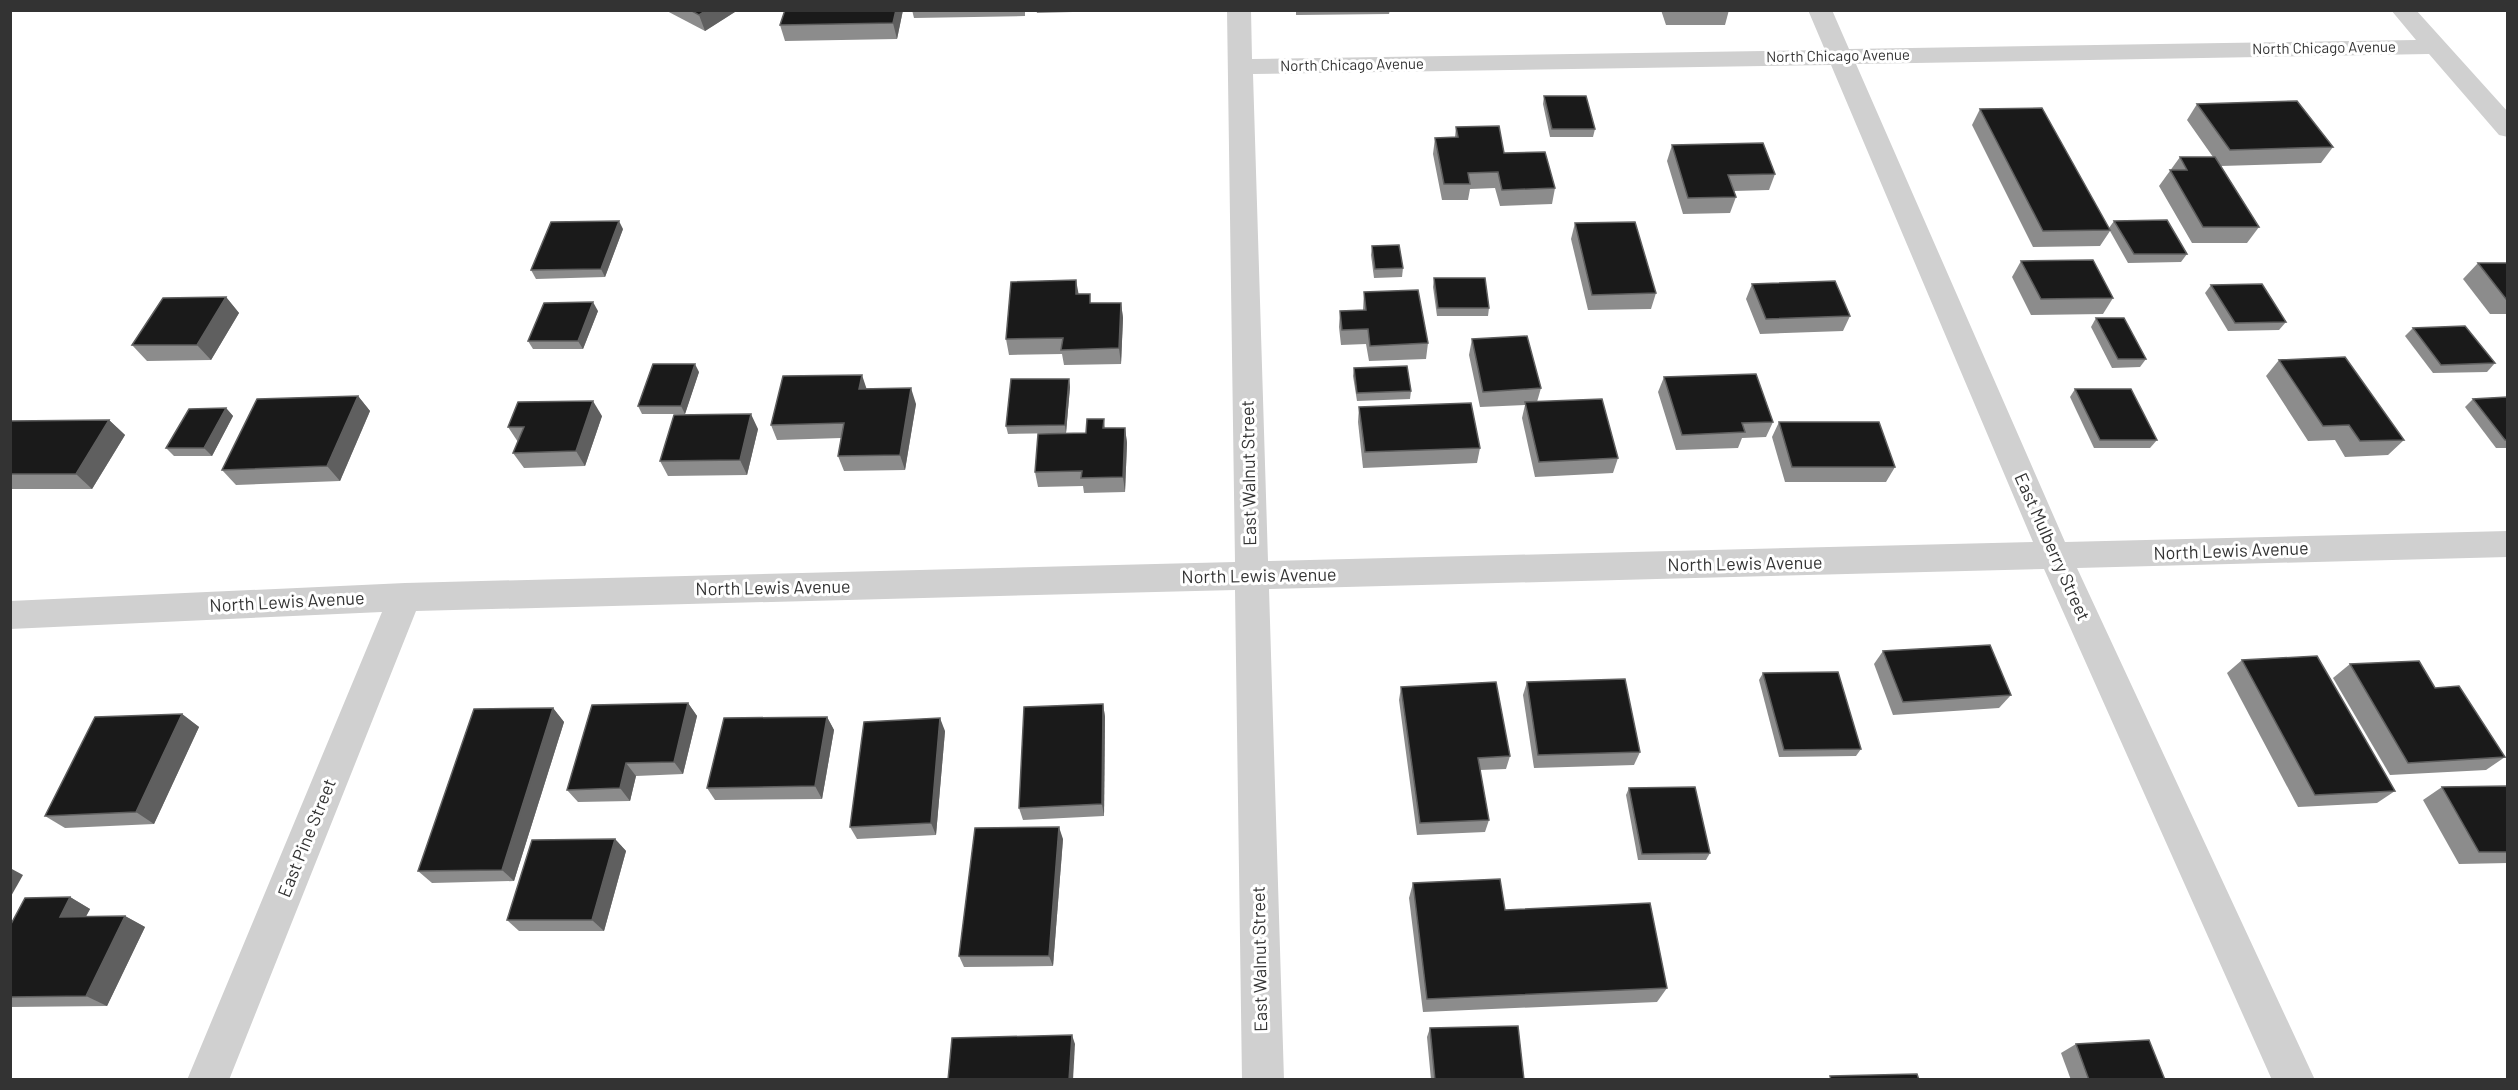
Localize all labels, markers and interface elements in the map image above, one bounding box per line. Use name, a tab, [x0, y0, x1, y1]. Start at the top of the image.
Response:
street label: North Chicago Avenue	[2252, 37, 2396, 57]
street label: North Chicago Avenue	[1766, 45, 1910, 65]
street label: North Chicago Avenue	[1280, 54, 1424, 74]
street label: East Walnut Street	[1236, 400, 1260, 546]
street label: East Mulberry Street	[2010, 469, 2095, 624]
street label: North Lewis Avenue	[2153, 536, 2309, 564]
street label: North Lewis Avenue	[1667, 551, 1823, 575]
street label: North Lewis Avenue	[1181, 563, 1337, 587]
street label: North Lewis Avenue	[695, 575, 851, 599]
street label: North Lewis Avenue	[209, 586, 365, 616]
street label: East Pine Street	[272, 775, 340, 900]
street label: East Walnut Street	[1247, 886, 1271, 1032]

